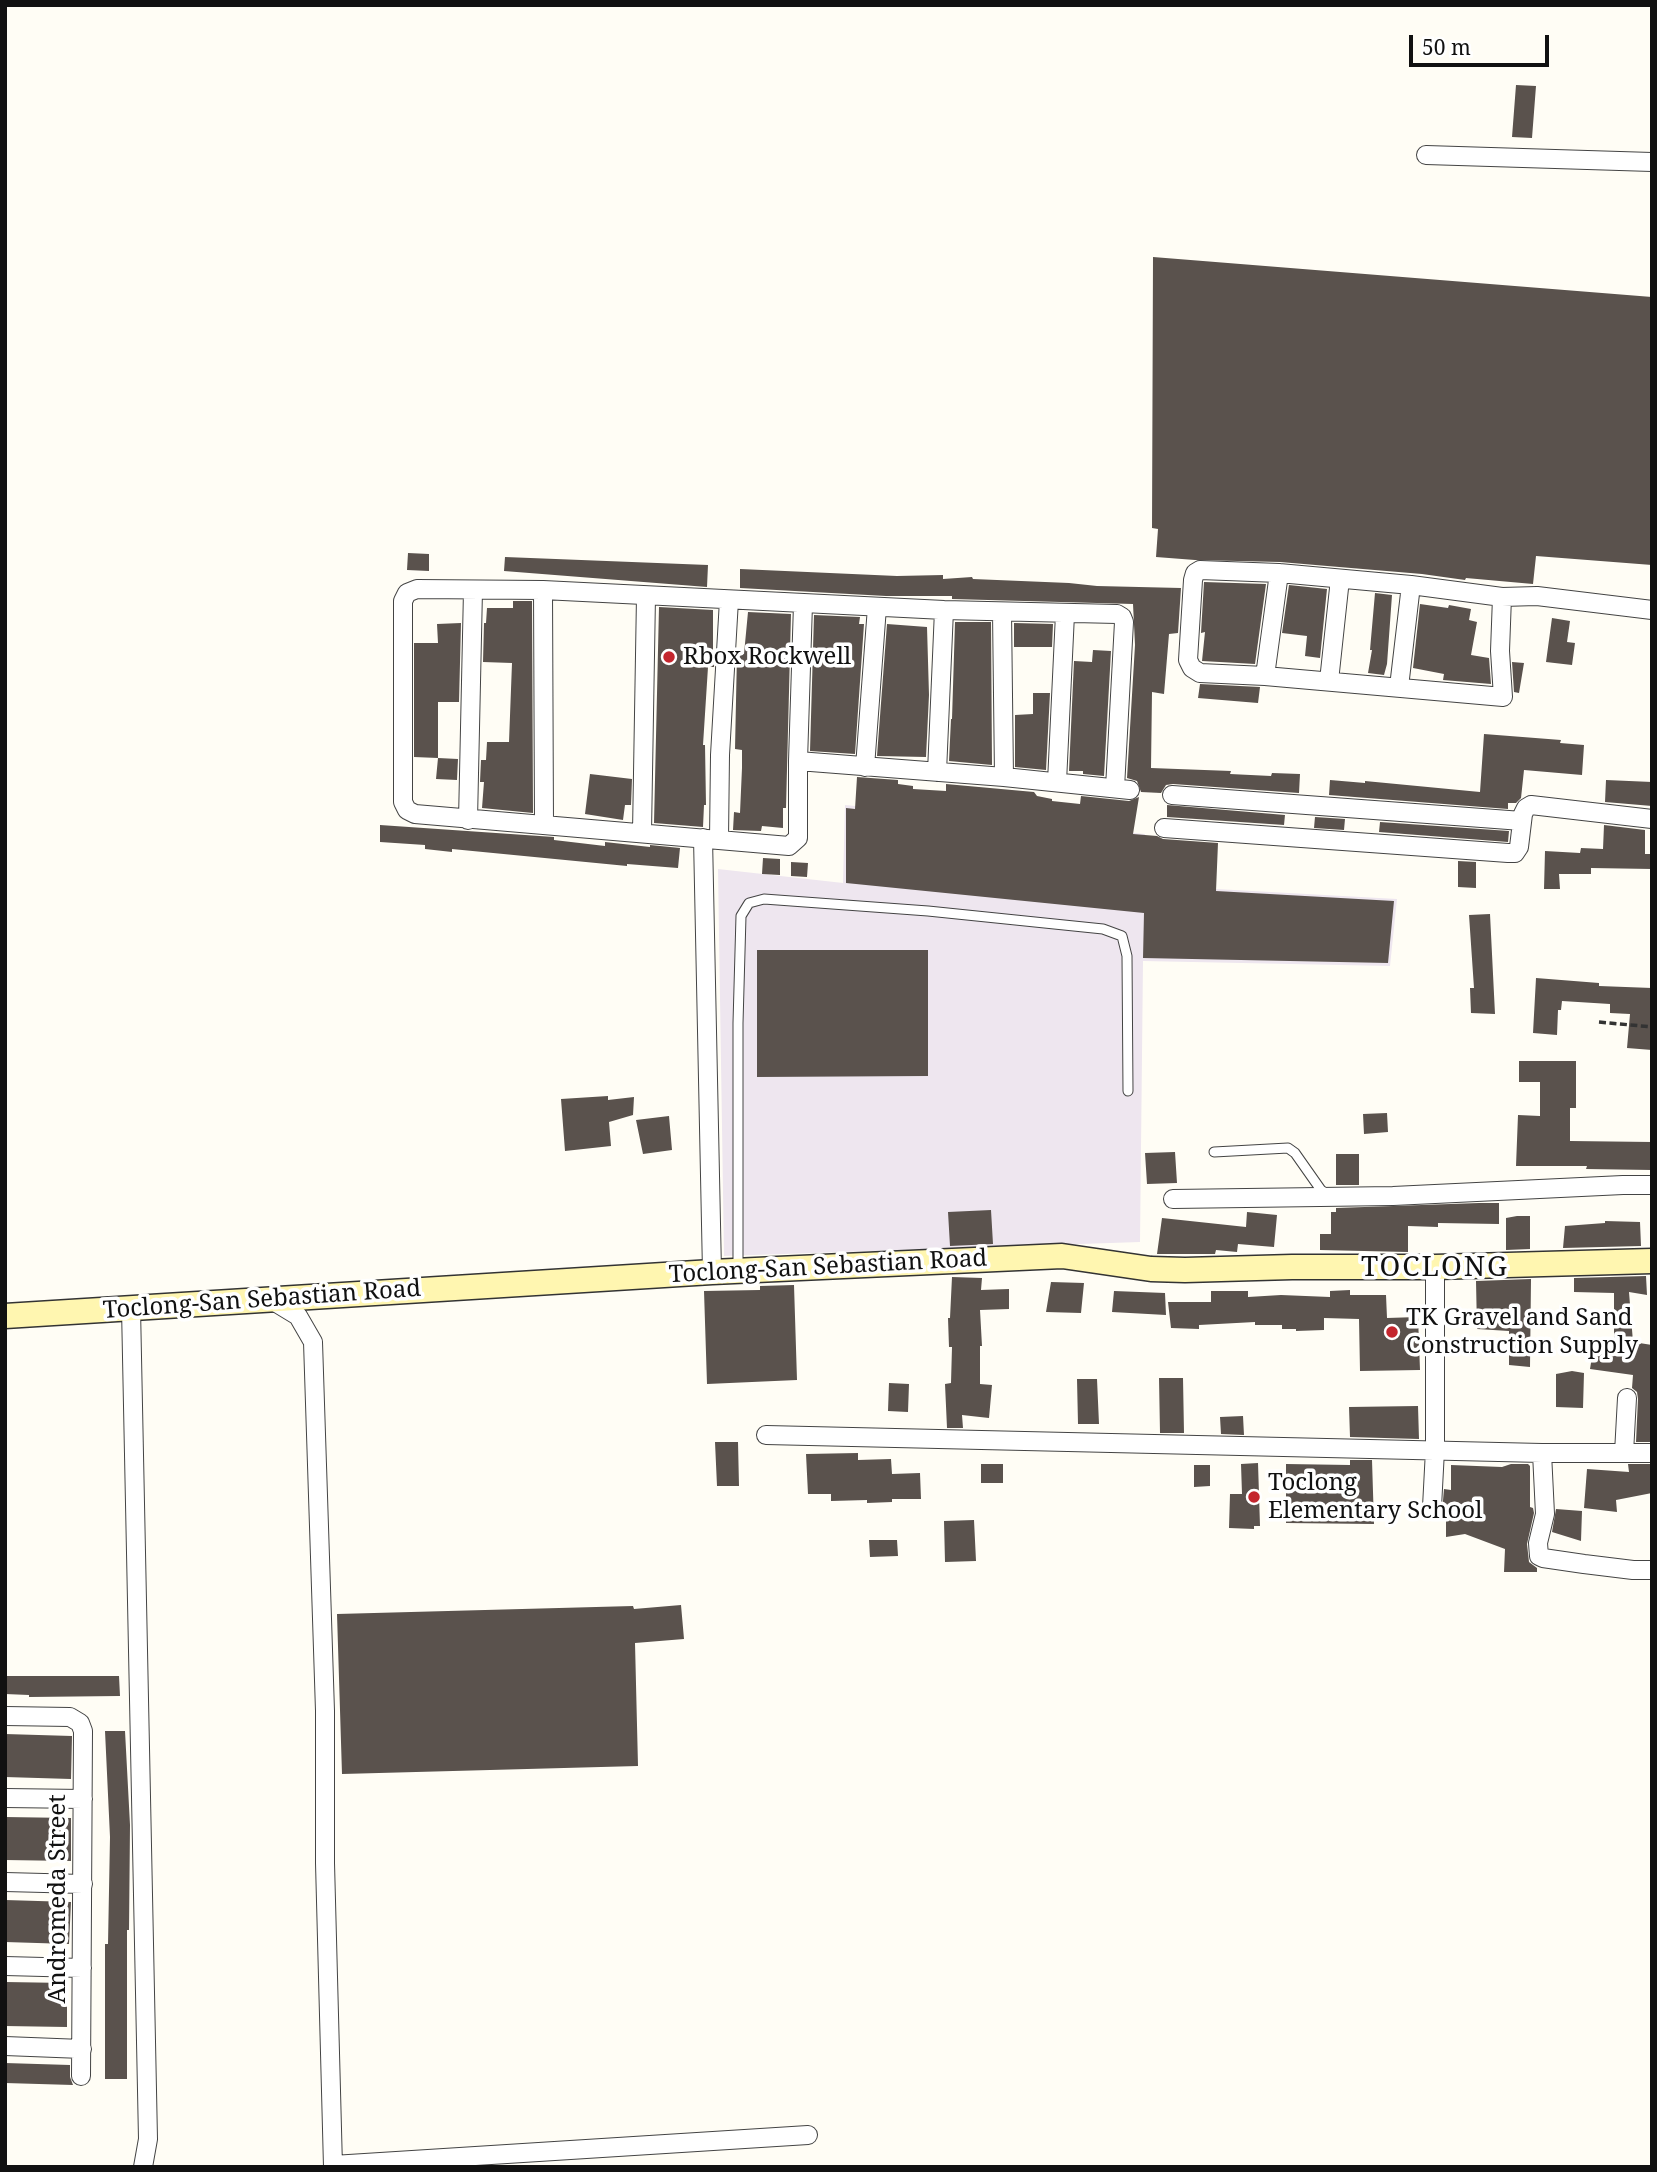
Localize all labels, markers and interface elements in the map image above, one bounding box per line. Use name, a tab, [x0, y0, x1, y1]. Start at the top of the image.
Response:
scale bar	[1412, 21, 1552, 65]
text: 50 m	[1422, 33, 1471, 61]
place label: Rbox Rockwell	[683, 643, 851, 671]
marker: Rbox Rockwell	[661, 649, 677, 665]
street label: Toclong-San Sebastian Road	[668, 1244, 988, 1290]
district label: TOCLONG	[1362, 1251, 1508, 1285]
street label: Toclong-San Sebastian Road	[102, 1275, 422, 1325]
place label: TK Gravel and Sand Construction Supply	[1406, 1304, 1638, 1360]
marker: TK Gravel and Sand Construction Supply	[1384, 1324, 1400, 1340]
place label: Toclong Elementary School	[1268, 1469, 1483, 1525]
marker: Toclong Elementary School	[1246, 1489, 1262, 1505]
street label: Andromeda Street	[44, 1794, 72, 2004]

